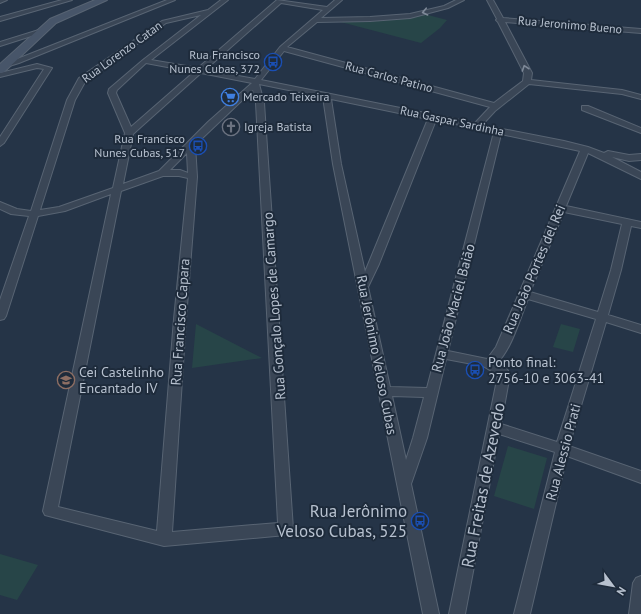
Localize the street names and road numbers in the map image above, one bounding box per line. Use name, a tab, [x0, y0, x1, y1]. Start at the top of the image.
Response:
street label: Rua Jeronimo Bueno	[517, 12, 623, 37]
street label: Rua Lorenzo Catan	[79, 18, 165, 86]
street label: Rua Carlos Patino	[344, 58, 435, 95]
street label: Rua Gaspar Sardinha	[399, 102, 505, 139]
street label: Rua João Portes del Rei	[499, 202, 569, 336]
street label: Rua Gonçalo Lopes de Camargo	[258, 212, 290, 400]
street label: Rua João Maciel Baião	[427, 242, 479, 374]
street label: Rua Francisco Capara	[167, 258, 193, 386]
street label: Rua Jerônimo Veloso Cubas	[353, 274, 401, 436]
street label: Rua Freitas de Azevedo	[456, 401, 510, 569]
street label: Rua Alessio Prati	[541, 402, 585, 502]

